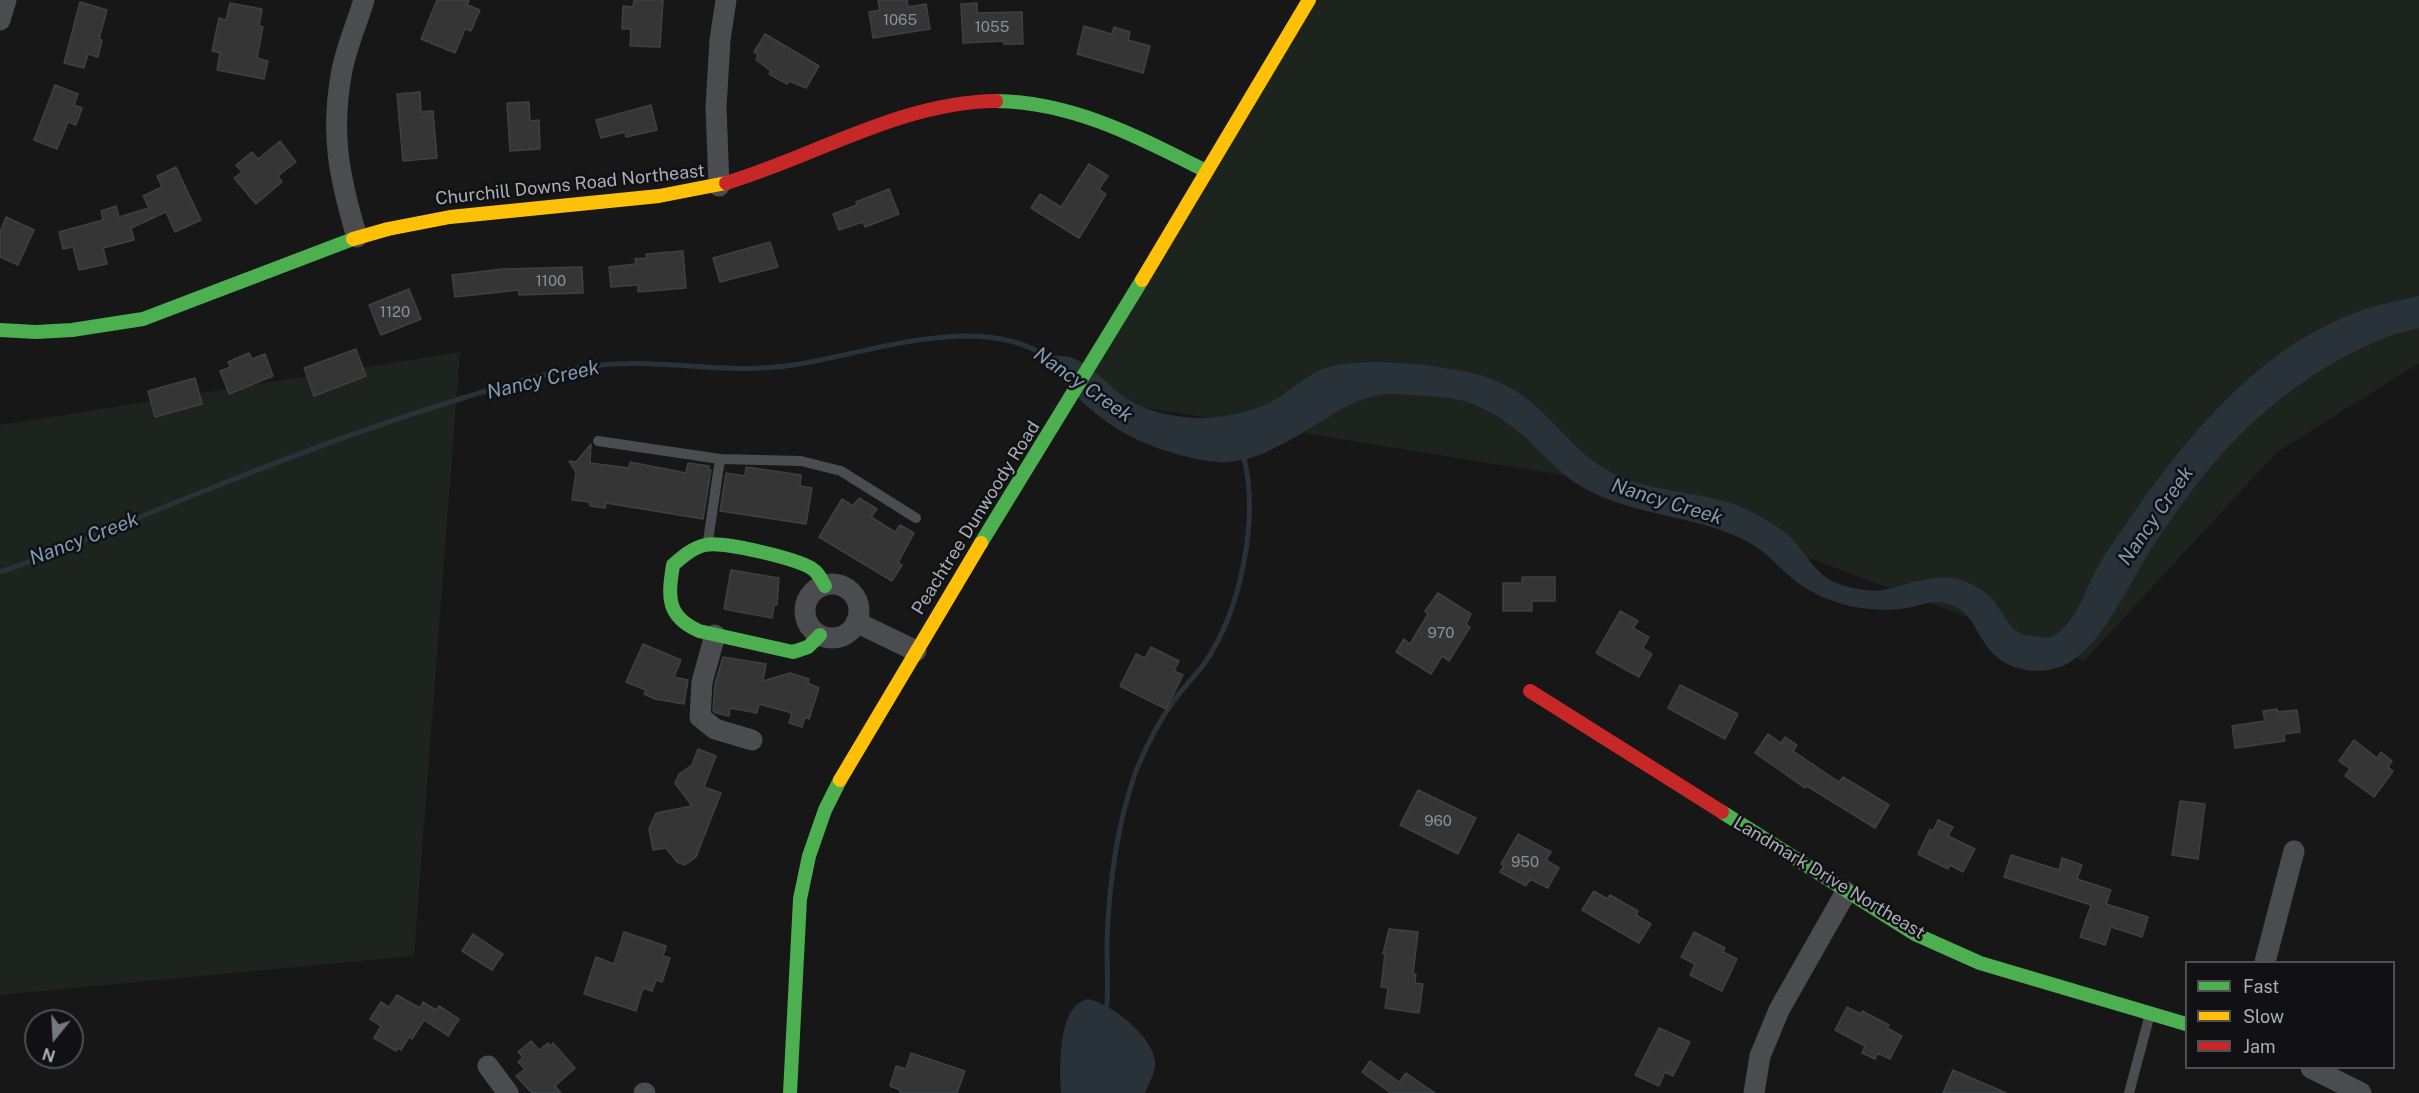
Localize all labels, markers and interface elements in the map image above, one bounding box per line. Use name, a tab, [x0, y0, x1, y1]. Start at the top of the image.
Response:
house number: 1065	[883, 11, 917, 29]
house number: 1055	[975, 18, 1009, 36]
street label: Churchill Downs Road Northeast	[434, 160, 706, 210]
house number: 1100	[536, 272, 566, 290]
house number: 1120	[380, 303, 410, 321]
water label: Nancy Creek	[1029, 342, 1137, 428]
water label: Nancy Creek	[484, 355, 602, 405]
street label: Peachtree Dunwoody Road	[907, 417, 1045, 619]
water label: Nancy Creek	[2113, 462, 2199, 570]
water label: Nancy Creek	[1609, 474, 1725, 530]
water label: Nancy Creek	[26, 507, 142, 571]
house number: 970	[1428, 624, 1454, 642]
house number: 960	[1424, 812, 1452, 830]
street label: Landmark Drive Northeast	[1729, 812, 1929, 944]
house number: 950	[1511, 853, 1539, 871]
legend	[2185, 961, 2395, 1069]
text: Fast	[2243, 976, 2279, 997]
text: Slow	[2243, 1006, 2284, 1027]
north arrow	[24, 1009, 84, 1069]
text: Jam	[2243, 1036, 2276, 1057]
text: N	[40, 1044, 58, 1066]

